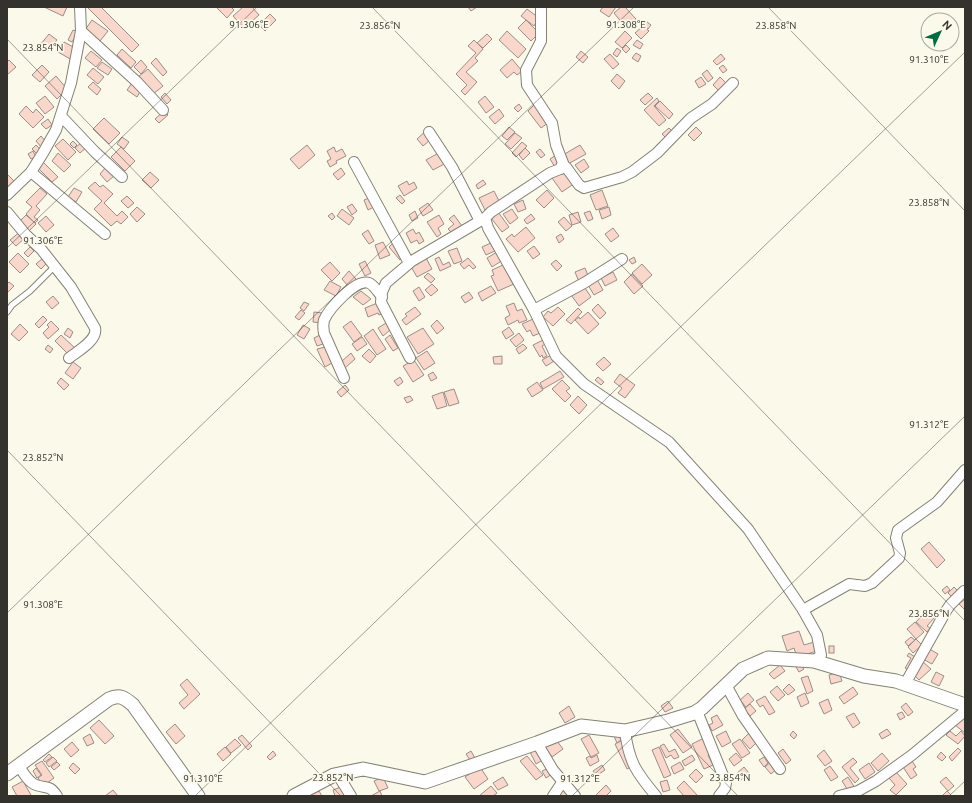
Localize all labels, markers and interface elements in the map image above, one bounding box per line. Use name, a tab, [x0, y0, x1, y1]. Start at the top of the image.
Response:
north arrow	[920, 12, 960, 52]
text: N	[940, 18, 954, 32]
text: 91.306°E	[229, 19, 269, 30]
text: 91.308°E	[606, 19, 646, 30]
text: 23.856°N	[359, 20, 401, 31]
text: 23.858°N	[755, 20, 797, 31]
text: 23.854°N	[22, 42, 64, 53]
text: 91.310°E	[909, 54, 949, 65]
text: 23.858°N	[908, 197, 950, 208]
text: 91.306°E	[23, 235, 63, 246]
text: 91.312°E	[909, 419, 949, 430]
text: 23.852°N	[22, 452, 64, 463]
text: 91.308°E	[23, 599, 63, 610]
text: 23.856°N	[908, 608, 950, 619]
text: 23.852°N	[312, 772, 354, 783]
text: 23.854°N	[709, 772, 751, 783]
text: 91.310°E	[183, 773, 223, 784]
text: 91.312°E	[560, 773, 600, 784]

